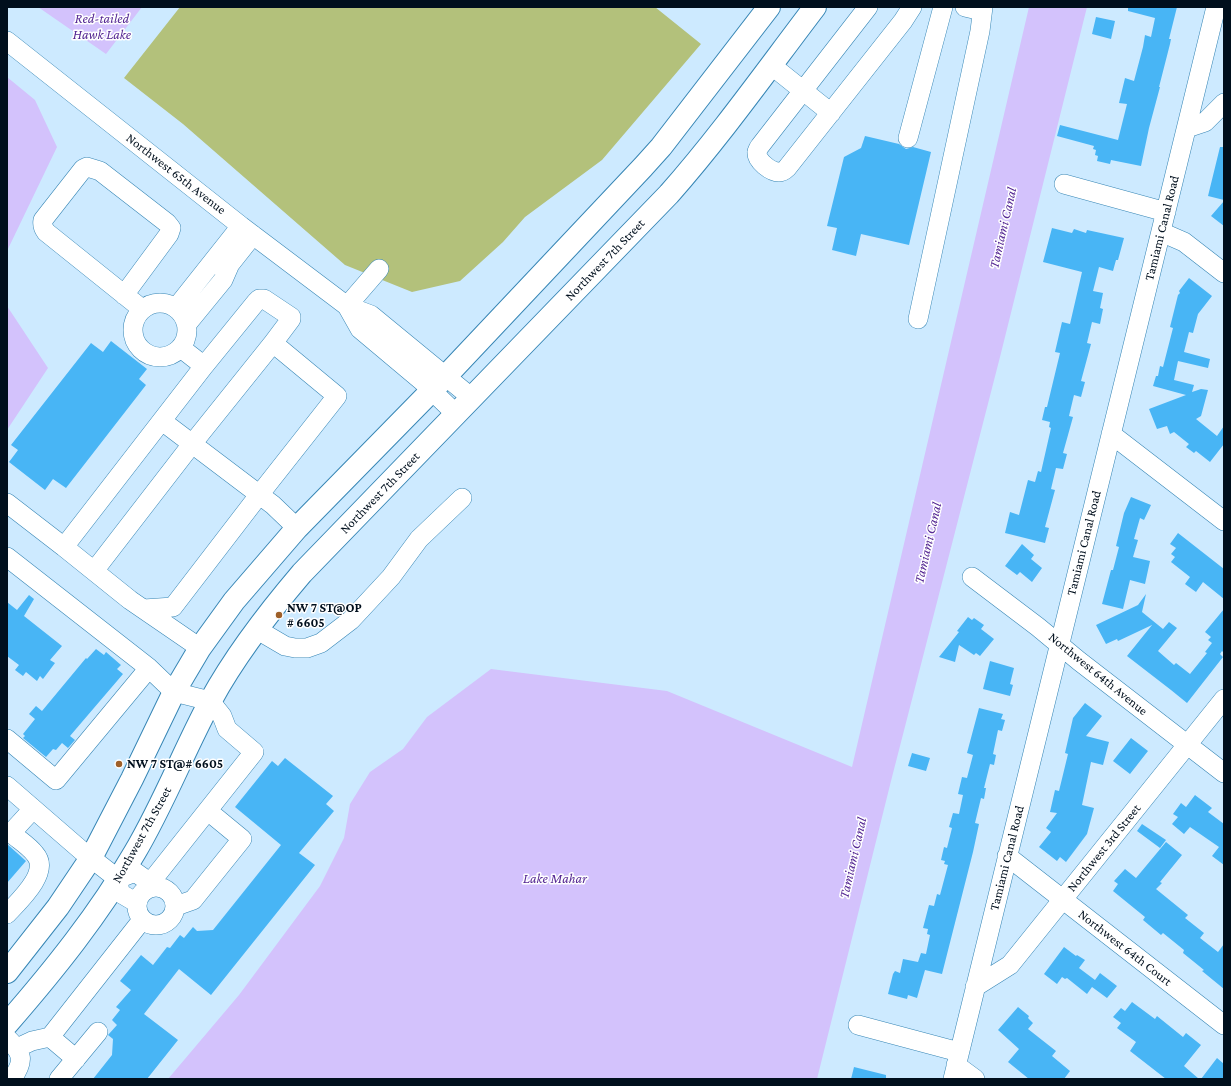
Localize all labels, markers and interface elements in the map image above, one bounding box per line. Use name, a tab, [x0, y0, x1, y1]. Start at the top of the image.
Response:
water label: Red-tailed Hawk Lake	[73, 11, 131, 44]
street label: Northwest 65th Avenue	[123, 130, 229, 218]
street label: Tamiami Canal Road	[1141, 174, 1183, 282]
water label: Tamiami Canal	[986, 186, 1020, 270]
street label: Northwest 7th Street	[562, 216, 648, 304]
street label: Northwest 7th Street	[337, 449, 423, 537]
street label: Tamiami Canal Road	[1063, 489, 1105, 597]
water label: Tamiami Canal	[911, 501, 945, 585]
place label: NW 7 ST@OP # 6605	[287, 600, 362, 631]
marker: NW 7 ST@OP # 6605	[274, 610, 284, 620]
street label: Northwest 64th Avenue	[1045, 629, 1151, 719]
place label: NW 7 ST@# 6605	[127, 756, 223, 772]
marker: NW 7 ST@# 6605	[114, 759, 124, 769]
street label: Northwest 7th Street	[109, 784, 175, 886]
street label: Northwest 3rd Street	[1064, 801, 1144, 895]
street label: Tamiami Canal Road	[986, 804, 1028, 912]
water label: Tamiami Canal	[836, 816, 870, 900]
water label: Lake Mahar	[523, 871, 587, 887]
street label: Northwest 64th Court	[1075, 907, 1175, 989]

